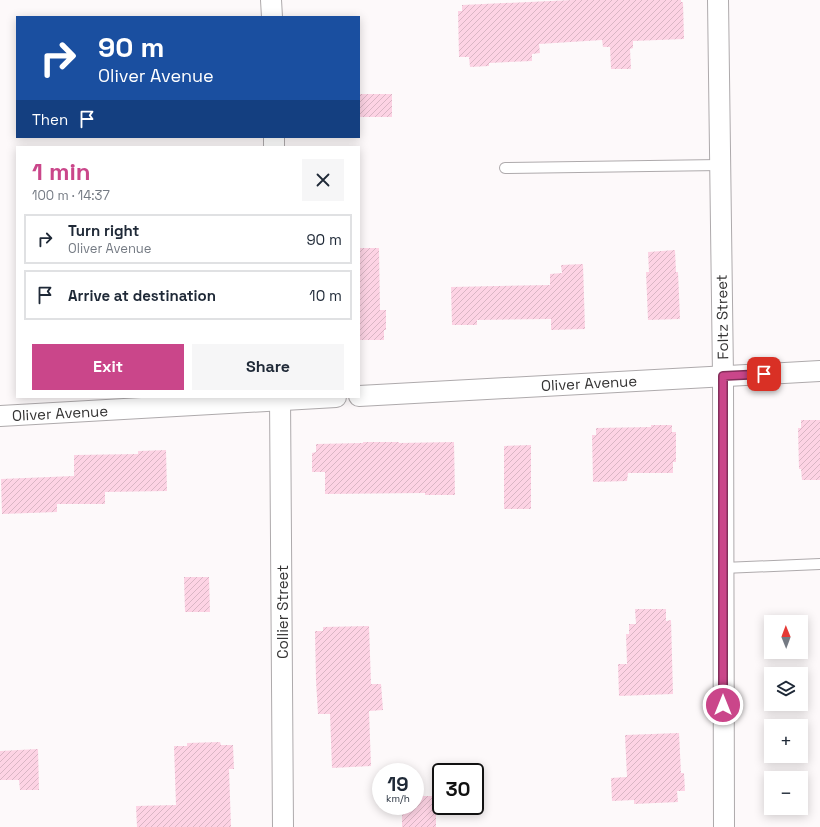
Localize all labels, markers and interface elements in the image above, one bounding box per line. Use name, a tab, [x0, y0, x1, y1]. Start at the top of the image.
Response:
text: 90 m	[98, 29, 164, 65]
icon: right	[32, 32, 84, 84]
text: Oliver Avenue	[98, 64, 214, 87]
icon: arrive	[76, 108, 98, 130]
text: Then	[32, 110, 68, 129]
text: 1 min	[32, 156, 91, 187]
button: close	[302, 159, 344, 201]
text: 100 m · 14:37	[32, 187, 110, 204]
text: Turn right	[68, 221, 139, 240]
icon: right	[34, 228, 56, 250]
text: 90 m	[306, 230, 342, 249]
text: Oliver Avenue	[68, 240, 152, 257]
street label: Foltz Street	[712, 274, 732, 360]
icon: arrive	[34, 284, 56, 306]
text: Arrive at destination	[68, 286, 216, 305]
text: 10 m	[309, 286, 342, 305]
button: Exit	[32, 344, 184, 390]
button: Share	[192, 344, 344, 390]
pin	[747, 357, 781, 391]
icon: arrive	[753, 363, 775, 385]
street label: Oliver Avenue	[540, 371, 638, 395]
street label: Oliver Avenue	[11, 401, 109, 425]
street label: Collier Street	[273, 565, 292, 659]
north arrow	[764, 615, 808, 659]
map controls	[764, 615, 808, 815]
button: layers	[764, 667, 808, 711]
position arrow	[702, 684, 744, 726]
button: +	[764, 719, 808, 763]
speed limit sign: 30	[432, 763, 484, 815]
text: 19	[387, 771, 409, 797]
button: −	[764, 771, 808, 815]
text: km/h	[386, 792, 410, 805]

